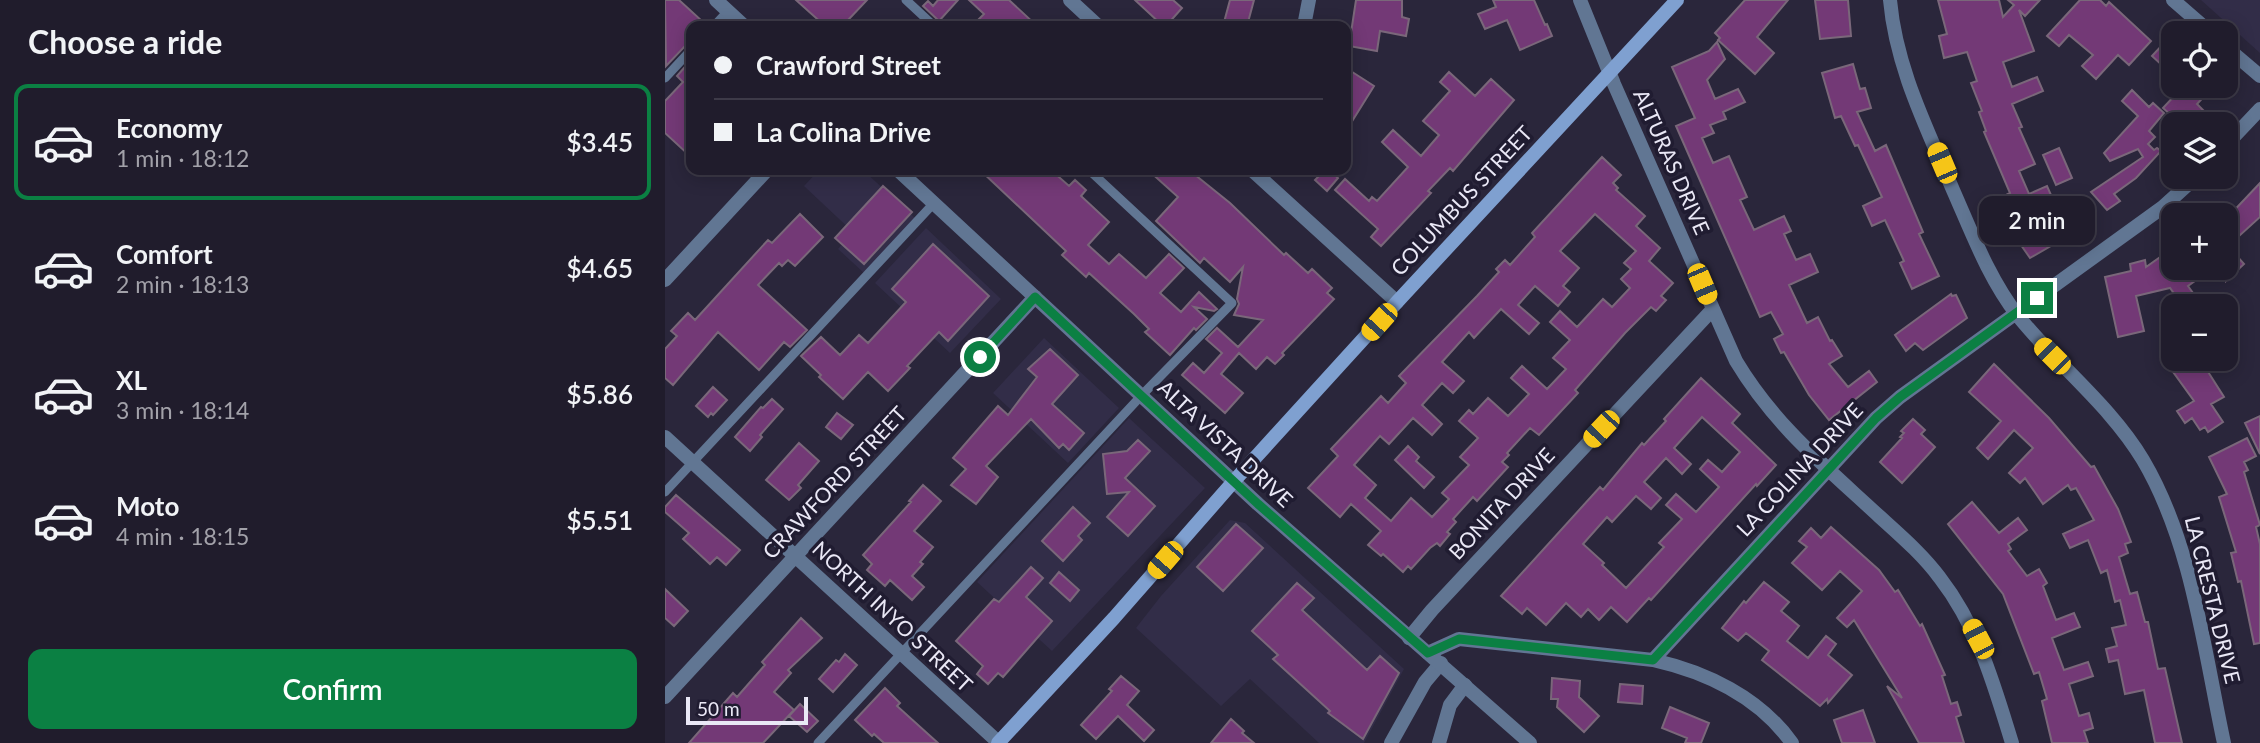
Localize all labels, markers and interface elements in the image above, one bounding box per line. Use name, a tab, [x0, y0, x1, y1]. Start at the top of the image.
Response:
map controls	[2161, 21, 2238, 371]
button: locate	[2161, 21, 2238, 98]
text: Choose a ride	[28, 22, 222, 61]
text: Crawford Street	[756, 49, 941, 81]
street label: ALTURAS DRIVE	[1629, 85, 1716, 238]
icon: car	[32, 111, 95, 174]
text: Economy	[116, 112, 222, 144]
button: layers	[2161, 112, 2238, 189]
text: La Colina Drive	[756, 116, 931, 148]
street label: COLUMBUS STREET	[1385, 120, 1537, 280]
text: $3.45	[567, 126, 633, 158]
car	[1925, 140, 1960, 186]
text: 1 min · 18:12	[116, 144, 249, 172]
callout: 2 min	[1979, 196, 2095, 246]
button: +	[2161, 203, 2238, 280]
text: 2 min	[2009, 206, 2065, 234]
icon: car	[32, 237, 95, 300]
text: Comfort	[116, 238, 213, 270]
text: $4.65	[567, 252, 633, 284]
car	[1685, 261, 1720, 307]
text: 2 min · 18:13	[116, 270, 249, 298]
route end	[2021, 282, 2053, 314]
button: −	[2161, 294, 2238, 371]
car	[1358, 299, 1401, 345]
car	[2030, 334, 2075, 378]
route start	[964, 341, 996, 373]
icon: car	[32, 363, 95, 426]
text: XL	[116, 364, 147, 396]
street label: ALTA VISTA DRIVE	[1154, 374, 1298, 512]
text: $5.86	[567, 378, 633, 410]
text: 3 min · 18:14	[116, 396, 249, 424]
street label: LA COLINA DRIVE	[1731, 397, 1867, 541]
street label: CRAWFORD STREET	[757, 400, 911, 563]
car	[1579, 406, 1624, 452]
street label: BONITA DRIVE	[1443, 442, 1559, 564]
icon: car	[32, 489, 95, 552]
text: Moto	[116, 490, 179, 522]
text: $5.51	[567, 504, 633, 536]
street label: LA CRESTA DRIVE	[2181, 513, 2246, 686]
text: 4 min · 18:15	[116, 522, 249, 550]
street label: NORTH INYO STREET	[808, 535, 979, 697]
car	[1144, 537, 1187, 583]
car	[1959, 616, 1998, 662]
button: Confirm	[28, 649, 637, 729]
scale bar	[686, 694, 809, 726]
text: 50 m	[697, 697, 740, 720]

